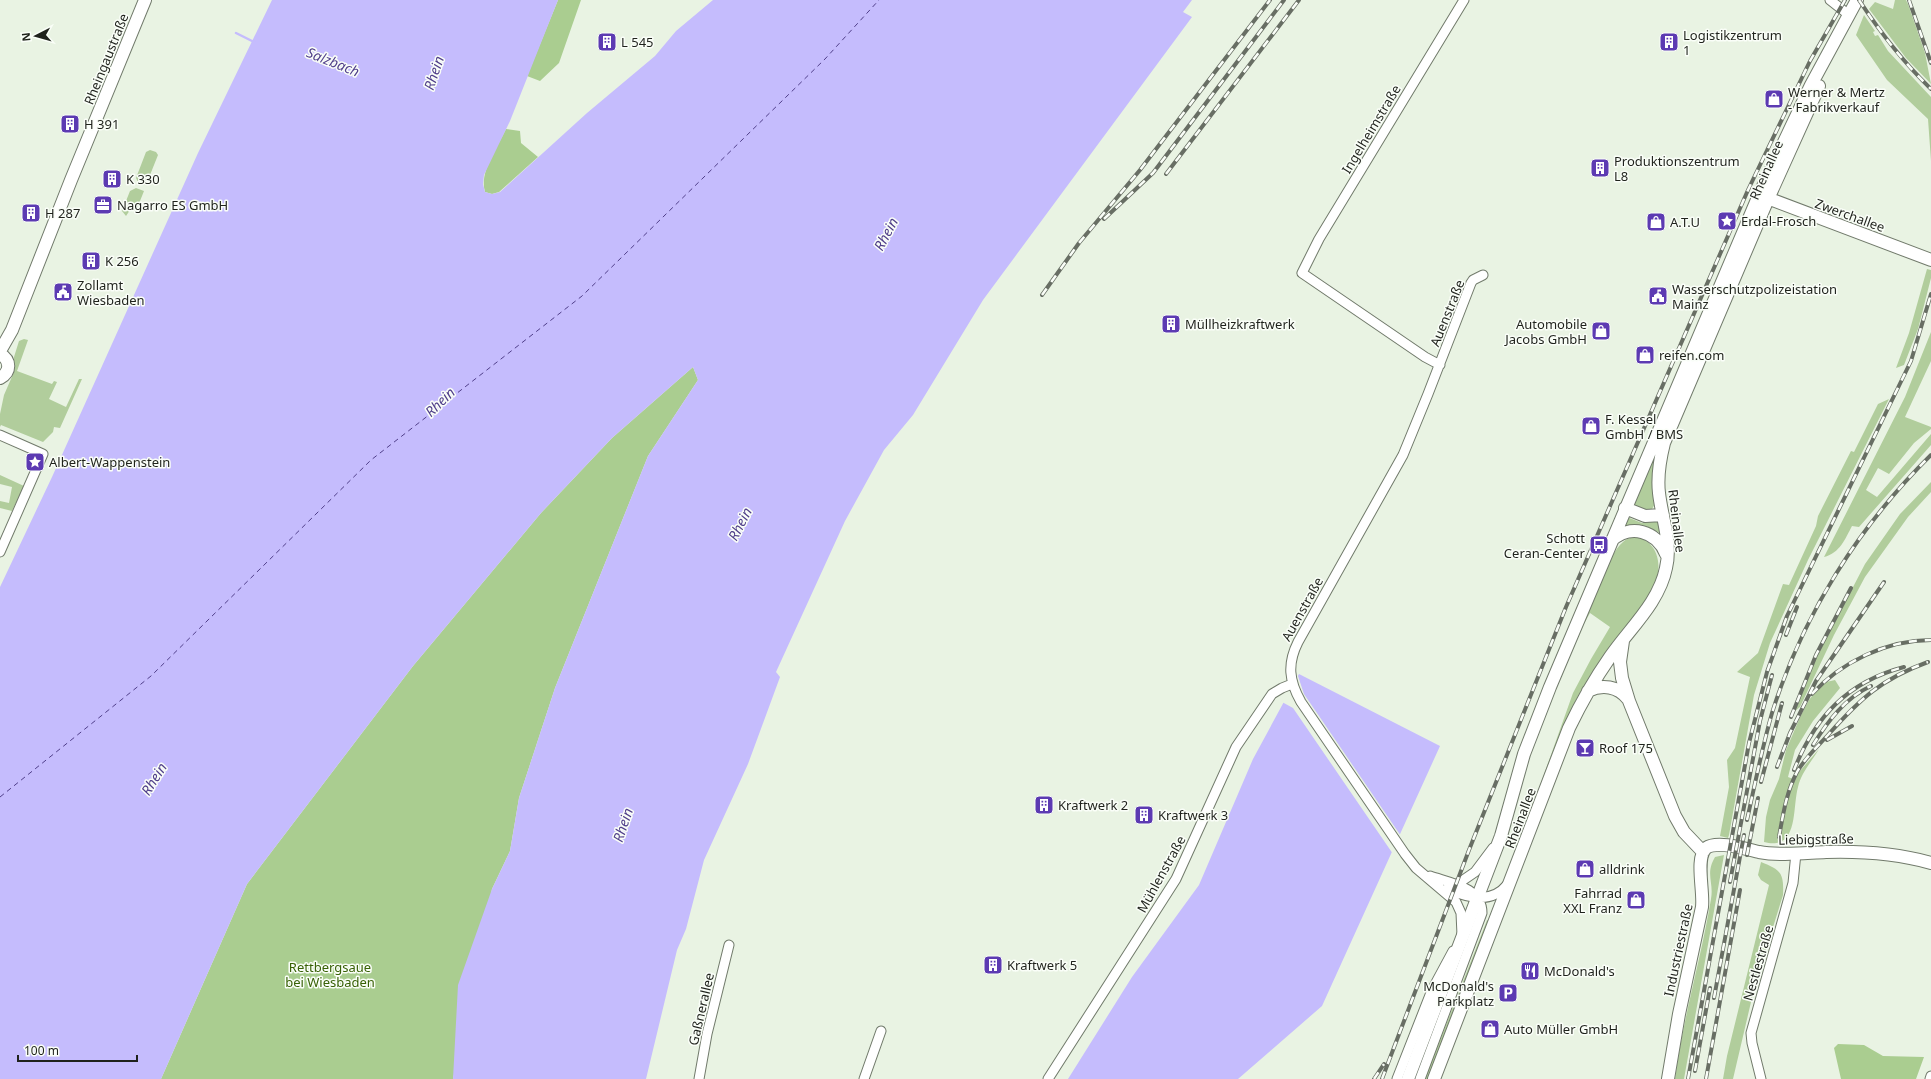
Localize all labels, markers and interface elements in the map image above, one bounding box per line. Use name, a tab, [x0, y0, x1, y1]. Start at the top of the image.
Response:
street label: Rheingaustraße	[79, 11, 133, 107]
north arrow	[16, 16, 56, 56]
place label: Logistikzentrum 1	[1683, 26, 1782, 59]
building icon: L 545	[596, 31, 618, 53]
building icon: Logistikzentrum 1	[1658, 31, 1680, 53]
text: N	[18, 32, 33, 42]
place label: L 545	[621, 33, 654, 51]
water label: Salzbach	[304, 42, 362, 81]
water label: Rhein	[419, 53, 448, 92]
street label: Ingelheimstraße	[1337, 81, 1405, 177]
place label: Werner & Mertz - Fabrikverkauf	[1788, 83, 1885, 116]
shop icon: Werner & Mertz - Fabrikverkauf	[1763, 88, 1785, 110]
building icon: H 391	[59, 113, 81, 135]
place label: H 391	[84, 115, 119, 133]
street label: Rheinallee	[1745, 137, 1787, 203]
place label: Produktionszentrum L8	[1614, 152, 1740, 185]
building icon: Produktionszentrum L8	[1589, 157, 1611, 179]
building icon: K 330	[101, 168, 123, 190]
place label: K 330	[126, 170, 160, 188]
office icon: Nagarro ES GmbH	[92, 194, 114, 216]
street label: Zwerchallee	[1813, 194, 1887, 236]
place label: Nagarro ES GmbH	[117, 196, 228, 214]
building icon: H 287	[20, 202, 42, 224]
place label: H 287	[45, 204, 80, 222]
place icon: Erdal-Frosch	[1716, 210, 1738, 232]
shop icon: A.T.U	[1645, 211, 1667, 233]
place label: Erdal-Frosch	[1741, 212, 1816, 230]
place label: A.T.U	[1670, 213, 1700, 231]
water label: Rhein	[869, 214, 902, 254]
building icon: K 256	[80, 250, 102, 272]
place label: K 256	[105, 252, 139, 270]
place label: Zollamt Wiesbaden	[77, 276, 145, 309]
street label: Auenstraße	[1425, 277, 1469, 349]
place label: Wasserschutzpolizeistation Mainz	[1672, 280, 1837, 313]
public building icon: Zollamt Wiesbaden	[52, 281, 74, 303]
public building icon: Wasserschutzpolizeistation Mainz	[1647, 285, 1669, 307]
building icon: Müllheizkraftwerk	[1160, 313, 1182, 335]
place label: Müllheizkraftwerk	[1185, 315, 1295, 333]
place label: Automobile Jacobs GmbH	[1503, 315, 1587, 348]
shop icon: Automobile Jacobs GmbH	[1590, 320, 1612, 342]
shop icon: reifen.com	[1634, 344, 1656, 366]
place label: reifen.com	[1659, 346, 1724, 364]
water label: Rhein	[421, 383, 459, 421]
place label: F. Kessel GmbH / BMS	[1605, 410, 1683, 443]
shop icon: F. Kessel GmbH / BMS	[1580, 415, 1602, 437]
place icon: Albert-Wappenstein	[24, 451, 46, 473]
place label: Albert-Wappenstein	[49, 453, 170, 471]
street label: Rheinallee	[1664, 488, 1690, 554]
water label: Rhein	[723, 504, 756, 544]
place label: Schott Ceran-Center	[1504, 529, 1586, 562]
bus stop icon: Schott Ceran-Center	[1588, 534, 1610, 556]
street label: Auenstraße	[1277, 574, 1327, 644]
bar icon: Roof 175	[1574, 737, 1596, 759]
place label: Roof 175	[1599, 739, 1653, 757]
water label: Rhein	[136, 759, 171, 799]
street label: Rheinallee	[1500, 785, 1540, 851]
building icon: Kraftwerk 2	[1033, 794, 1055, 816]
place label: Kraftwerk 2	[1058, 796, 1128, 814]
building icon: Kraftwerk 3	[1133, 804, 1155, 826]
water label: Rhein	[608, 805, 637, 844]
place label: Kraftwerk 3	[1158, 806, 1228, 824]
street label: Liebigstraße	[1778, 829, 1854, 849]
street label: Mühlenstraße	[1132, 832, 1190, 916]
shop icon: alldrink	[1574, 858, 1596, 880]
place label: alldrink	[1599, 860, 1645, 878]
place label: Fahrrad XXL Franz	[1563, 884, 1622, 917]
shop icon: Fahrrad XXL Franz	[1625, 889, 1647, 911]
street label: Industriestraße	[1659, 902, 1697, 998]
street label: Nestlestraße	[1739, 923, 1777, 1003]
building icon: Kraftwerk 5	[982, 954, 1004, 976]
place label: Kraftwerk 5	[1007, 956, 1077, 974]
park label: Rettbergsaue bei Wiesbaden	[285, 958, 375, 991]
restaurant icon: McDonald's	[1519, 960, 1541, 982]
place label: McDonald's	[1544, 962, 1615, 980]
street label: Gaßnerallee	[684, 971, 718, 1047]
place label: McDonald's Parkplatz	[1423, 977, 1494, 1010]
parking icon: McDonald's Parkplatz	[1497, 982, 1519, 1004]
shop icon: Auto Müller GmbH	[1479, 1018, 1501, 1040]
place label: Auto Müller GmbH	[1504, 1020, 1618, 1038]
scale bar	[18, 1037, 137, 1063]
text: 100 m	[24, 1042, 59, 1059]

